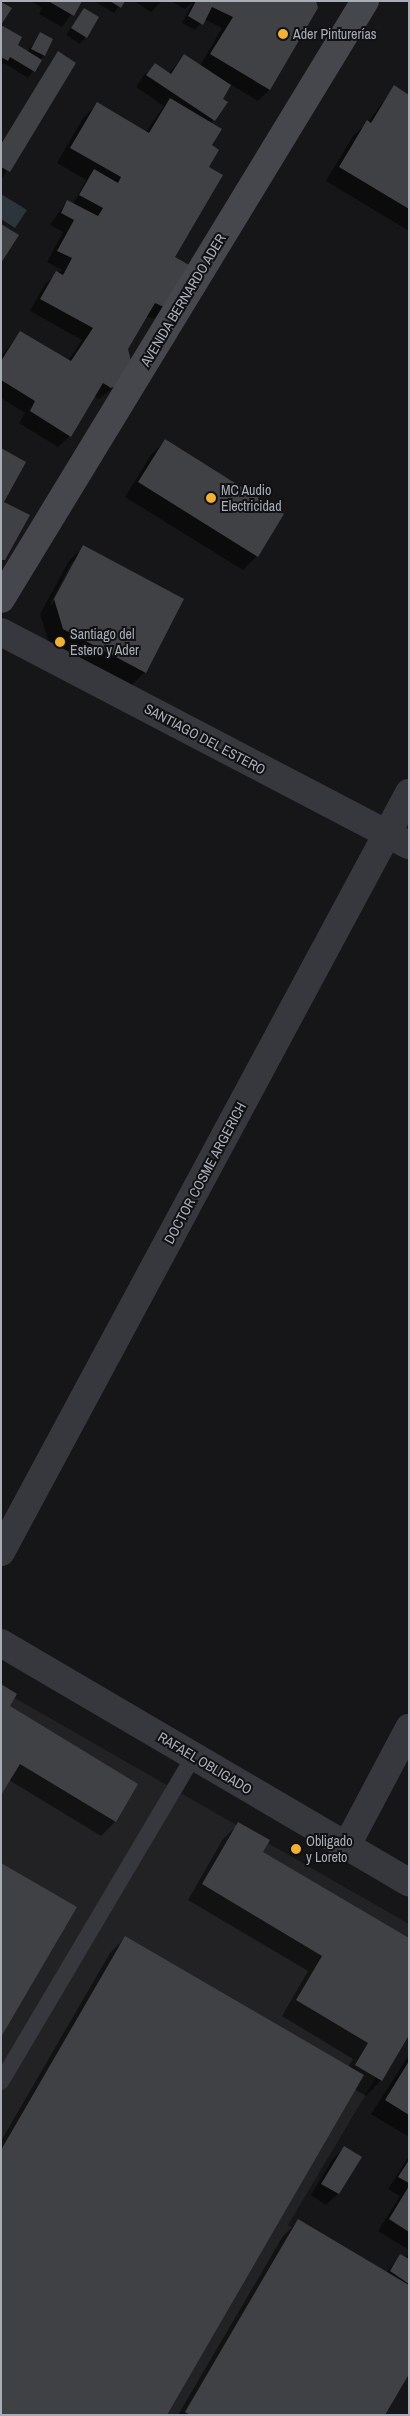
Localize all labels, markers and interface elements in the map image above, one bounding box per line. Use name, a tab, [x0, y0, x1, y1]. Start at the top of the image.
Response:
place label: Ader Pinturerías	[293, 26, 377, 42]
marker: Ader Pinturerías	[277, 28, 289, 40]
street label: AVENIDA BERNARDO ADER	[136, 230, 230, 370]
place label: MC Audio Electricidad	[221, 482, 282, 514]
marker: MC Audio Electricidad	[205, 492, 217, 504]
place label: Santiago del Estero y Ader	[70, 626, 140, 658]
marker: Santiago del Estero y Ader	[54, 636, 66, 648]
street label: SANTIAGO DEL ESTERO	[141, 700, 269, 778]
street label: DOCTOR COSME ARGERICH	[160, 1099, 250, 1247]
street label: RAFAEL OBLIGADO	[155, 1728, 255, 1798]
place label: Obligado y Loreto	[306, 1833, 353, 1865]
marker: Obligado y Loreto	[290, 1843, 302, 1855]

